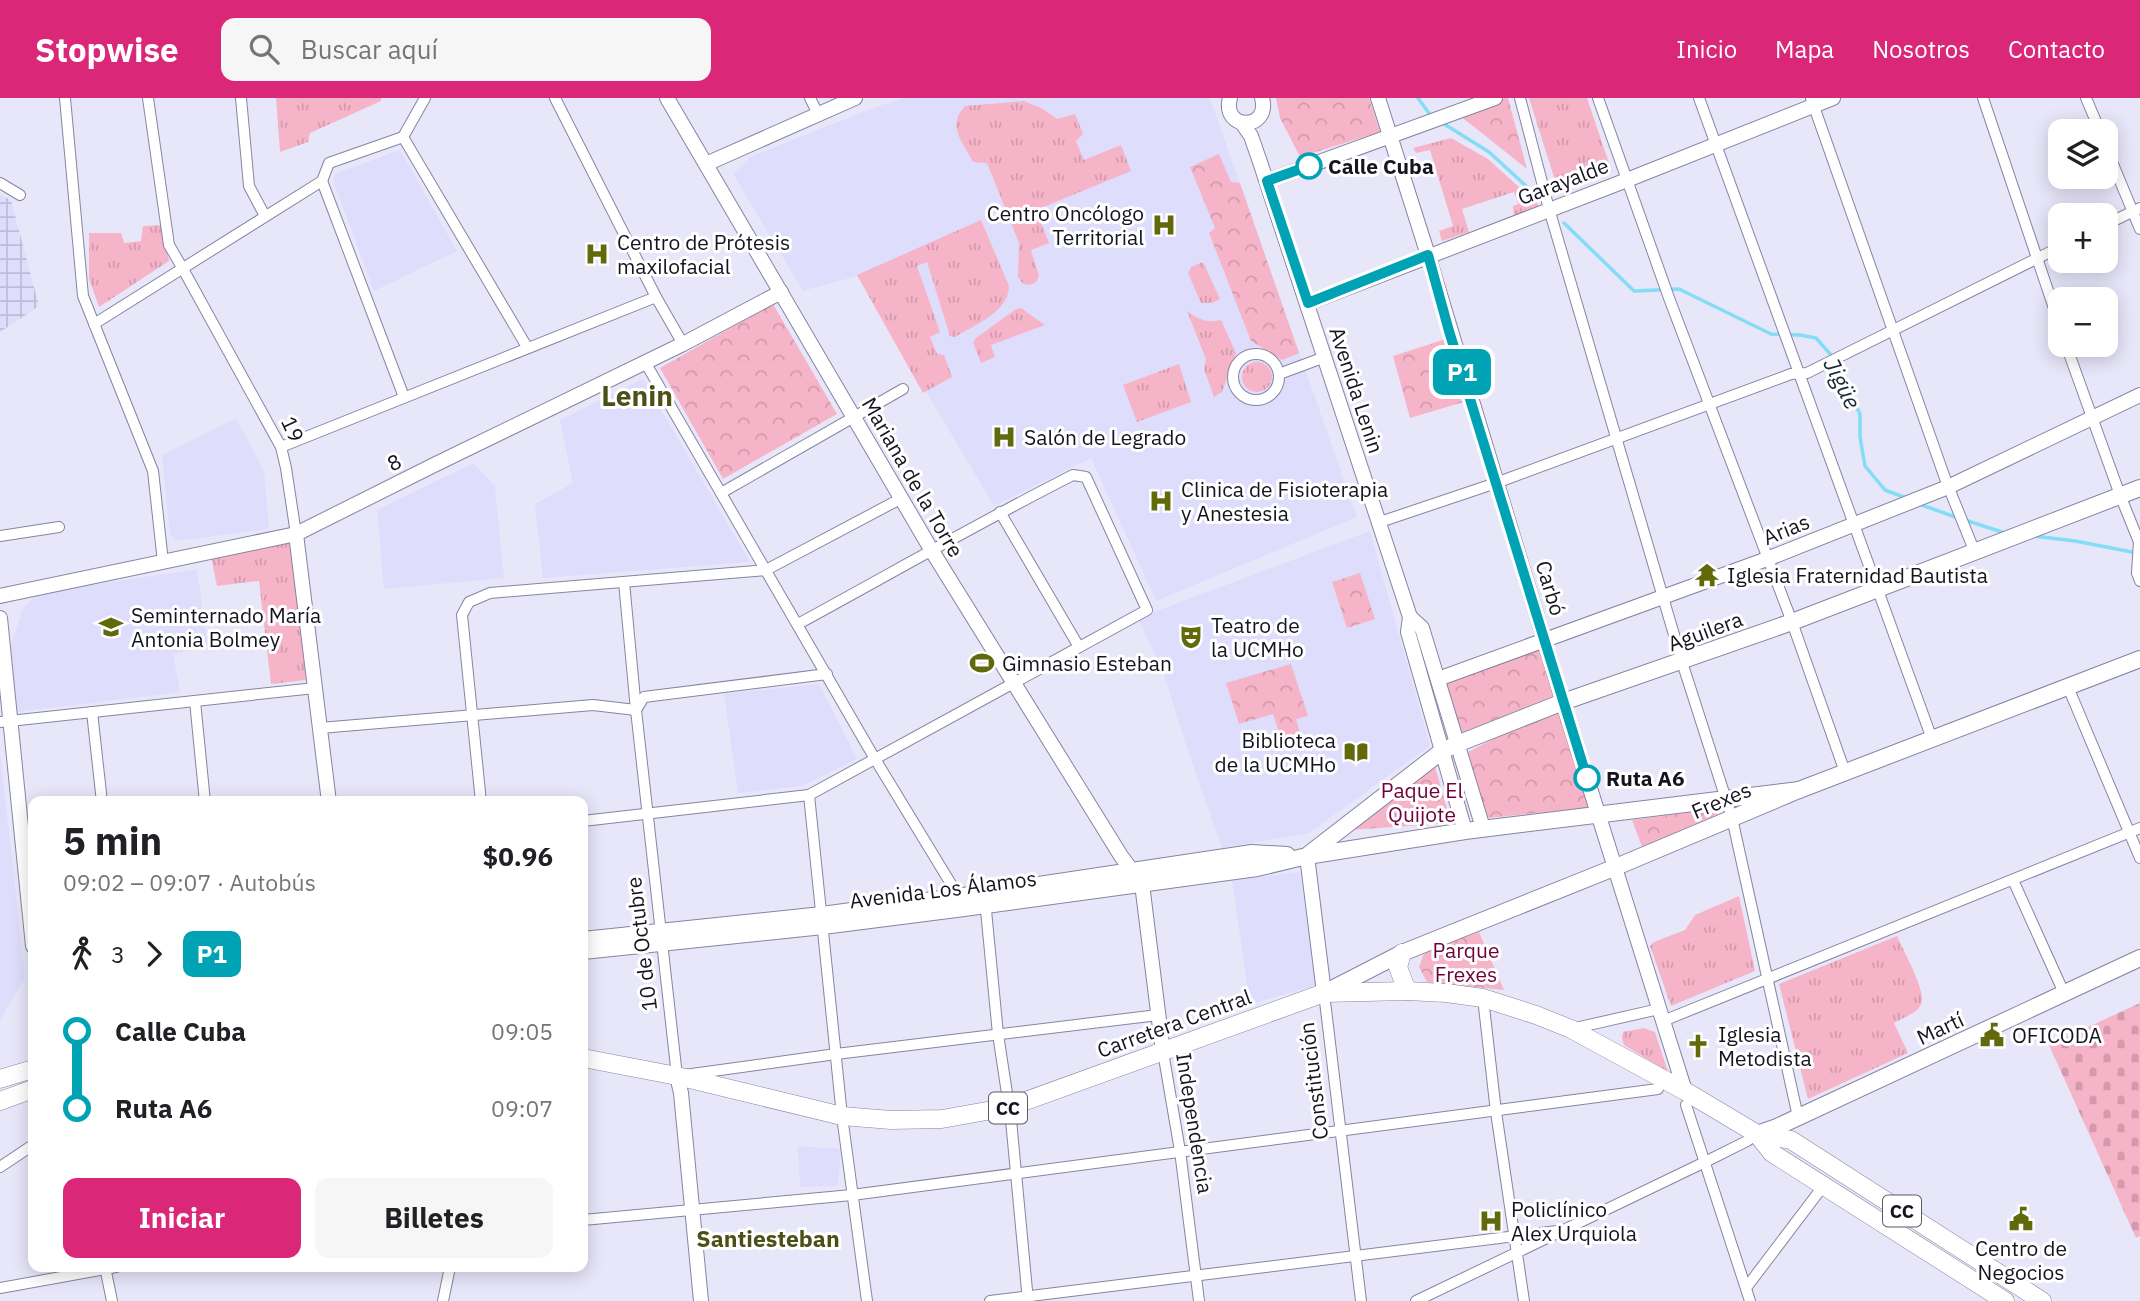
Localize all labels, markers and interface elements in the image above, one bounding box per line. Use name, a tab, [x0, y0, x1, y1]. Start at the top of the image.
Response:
search box	[221, 18, 711, 81]
text: Stopwise	[35, 28, 179, 71]
icon: search	[245, 30, 283, 68]
text: Buscar aquí	[301, 32, 438, 66]
text: Inicio	[1676, 33, 1737, 65]
text: Mapa	[1775, 33, 1834, 65]
text: Nosotros	[1872, 33, 1970, 65]
text: Contacto	[2008, 33, 2105, 65]
map controls	[2048, 119, 2118, 357]
button: layers	[2048, 119, 2118, 189]
street label: Garayalde	[1513, 151, 1613, 211]
place label: Calle Cuba	[1328, 152, 1434, 180]
marker: Calle Cuba	[1296, 153, 1322, 179]
place label: Centro Oncólogo Territorial	[987, 199, 1144, 251]
button: +	[2048, 203, 2118, 273]
hospital icon: Centro Oncólogo Territorial	[1150, 211, 1178, 239]
place label: Centro de Prótesis maxilofacial	[617, 228, 790, 280]
hospital icon: Centro de Prótesis maxilofacial	[583, 240, 611, 268]
button: −	[2048, 287, 2118, 357]
street label: Avenida Lenin	[1323, 323, 1391, 457]
line badge: P1	[1430, 349, 1494, 395]
water label: Jigüe	[1817, 352, 1869, 414]
text: P1	[1447, 356, 1477, 388]
district label: Lenin	[601, 377, 673, 414]
street label: Mariana de la Torre	[856, 392, 970, 562]
street label: 19	[275, 412, 311, 446]
hospital icon: Salón de Legrado	[990, 423, 1018, 451]
place label: Salón de Legrado	[1024, 423, 1186, 451]
street label: 8	[382, 447, 406, 477]
place label: Clinica de Fisioterapia y Anestesia	[1181, 475, 1388, 527]
hospital icon: Clinica de Fisioterapia y Anestesia	[1147, 487, 1175, 515]
street label: Arias	[1759, 507, 1813, 551]
street label: Carbó	[1529, 557, 1573, 619]
temple icon: Iglesia Fraternidad Bautista	[1693, 561, 1721, 589]
place label: Iglesia Fraternidad Bautista	[1727, 561, 1988, 589]
place label: Seminternado María Antonia Bolmey	[131, 601, 321, 653]
street label: Aguilera	[1664, 605, 1746, 657]
place label: Teatro de la UCMHo	[1211, 611, 1304, 663]
school or university icon: Seminternado María Antonia Bolmey	[97, 613, 125, 641]
theatre icon: Teatro de la UCMHo	[1177, 623, 1205, 651]
sports icon: Gimnasio Esteban	[968, 649, 996, 677]
place label: Gimnasio Esteban	[1002, 649, 1172, 677]
place label: Biblioteca de la UCMHo	[1215, 726, 1336, 778]
library icon: Biblioteca de la UCMHo	[1342, 738, 1370, 766]
place label: Ruta A6	[1606, 764, 1685, 792]
marker: Ruta A6	[1574, 765, 1600, 791]
street label: Frexes	[1687, 775, 1755, 825]
park label: Paque El Quijote	[1381, 776, 1463, 828]
text: 5 min	[63, 816, 162, 865]
text: $0.96	[483, 839, 553, 873]
street label: Avenida Los Álamos	[848, 864, 1038, 914]
text: 09:02 – 09:07 · Autobús	[63, 867, 316, 897]
street label: 10 de Octubre	[619, 875, 663, 1013]
icon: walk	[63, 935, 101, 973]
icon: forward	[135, 935, 173, 973]
park label: Parque Frexes	[1433, 936, 1499, 988]
text: P1	[197, 938, 227, 970]
text: 3	[111, 939, 125, 969]
street label: Carretera Central	[1093, 982, 1255, 1064]
street label: Martí	[1912, 1005, 1968, 1051]
text: Calle Cuba	[115, 1014, 246, 1048]
text: 09:05	[491, 1016, 553, 1046]
place label: Iglesia Metodista	[1718, 1020, 1812, 1072]
street label: Constitución	[1292, 1021, 1334, 1141]
public building icon: OFICODA	[1978, 1021, 2006, 1049]
place label: OFICODA	[2012, 1021, 2102, 1049]
church icon: Iglesia Metodista	[1684, 1032, 1712, 1060]
street label: Independencia	[1170, 1051, 1220, 1195]
text: Ruta A6	[115, 1091, 212, 1125]
road number: CC	[989, 1092, 1027, 1124]
text: 09:07	[491, 1093, 553, 1123]
button: Iniciar	[63, 1178, 301, 1258]
button: Billetes	[315, 1178, 553, 1258]
place label: Policlínico Alex Urquiola	[1511, 1195, 1637, 1247]
road number: CC	[1883, 1196, 1921, 1226]
public building icon: Centro de Negocios	[2007, 1205, 2035, 1233]
hospital icon: Policlínico Alex Urquiola	[1477, 1207, 1505, 1235]
district label: Santiesteban	[696, 1223, 840, 1253]
place label: Centro de Negocios	[1975, 1234, 2067, 1286]

